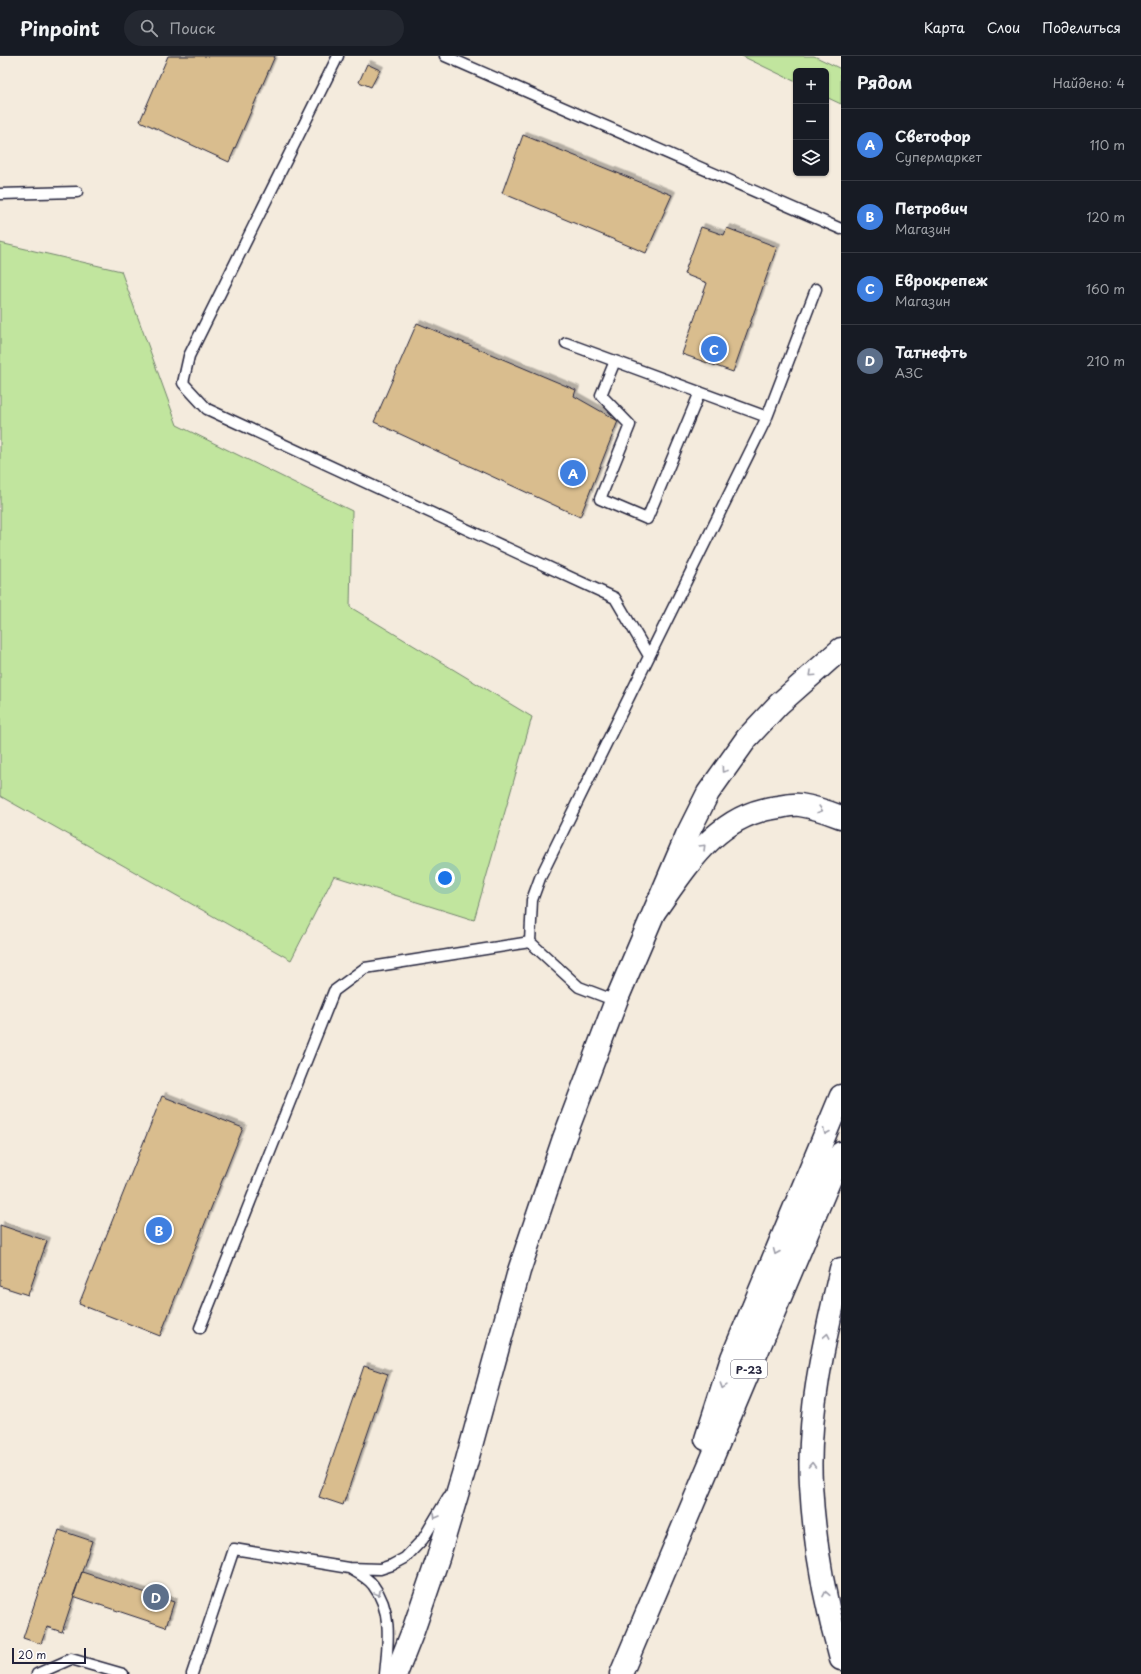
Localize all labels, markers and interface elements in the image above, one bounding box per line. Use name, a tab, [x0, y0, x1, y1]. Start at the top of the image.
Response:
search box	[124, 10, 404, 46]
text: Pinpoint	[20, 14, 100, 42]
text: Поиск	[170, 16, 215, 39]
icon: search	[138, 17, 160, 39]
text: Карта	[924, 17, 965, 38]
text: Слои	[987, 17, 1020, 38]
text: Поделиться	[1042, 17, 1121, 38]
map controls	[793, 68, 829, 176]
button: +	[793, 68, 829, 104]
text: Рядом	[857, 69, 912, 95]
text: Найдено: 4	[1053, 73, 1125, 92]
button: −	[793, 104, 829, 140]
text: Светофор	[895, 124, 971, 147]
text: A	[865, 135, 875, 154]
text: 110 m	[1090, 135, 1125, 154]
button: layers	[793, 140, 829, 176]
text: Супермаркет	[895, 147, 982, 166]
text: Петрович	[895, 196, 968, 219]
text: B	[866, 207, 874, 226]
text: 120 m	[1086, 207, 1125, 226]
text: Магазин	[895, 219, 951, 238]
text: Еврокрепеж	[895, 268, 988, 291]
text: C	[865, 279, 875, 298]
text: 160 m	[1086, 279, 1125, 298]
text: Магазин	[895, 291, 951, 310]
pin: C	[701, 334, 727, 364]
text: Татнефть	[895, 340, 967, 363]
text: D	[865, 351, 875, 370]
text: 210 m	[1086, 351, 1125, 370]
text: АЗС	[895, 363, 923, 382]
pin: A	[560, 458, 586, 488]
one-way arrow	[809, 670, 817, 677]
one-way arrow	[721, 766, 729, 773]
one-way arrow	[817, 805, 824, 814]
one-way arrow	[698, 844, 706, 852]
your location	[435, 868, 455, 888]
one-way arrow	[823, 1128, 831, 1136]
pin: B	[146, 1215, 172, 1245]
one-way arrow	[773, 1248, 781, 1256]
one-way arrow	[822, 1333, 830, 1339]
road number: Р-23	[731, 1360, 767, 1378]
one-way arrow	[719, 1382, 728, 1389]
one-way arrow	[807, 1462, 816, 1468]
one-way arrow	[434, 1512, 441, 1519]
pin: D	[143, 1582, 169, 1612]
one-way arrow	[373, 1589, 380, 1596]
one-way arrow	[822, 1591, 831, 1597]
scale bar	[12, 1646, 86, 1665]
text: 20 m	[18, 1646, 46, 1663]

